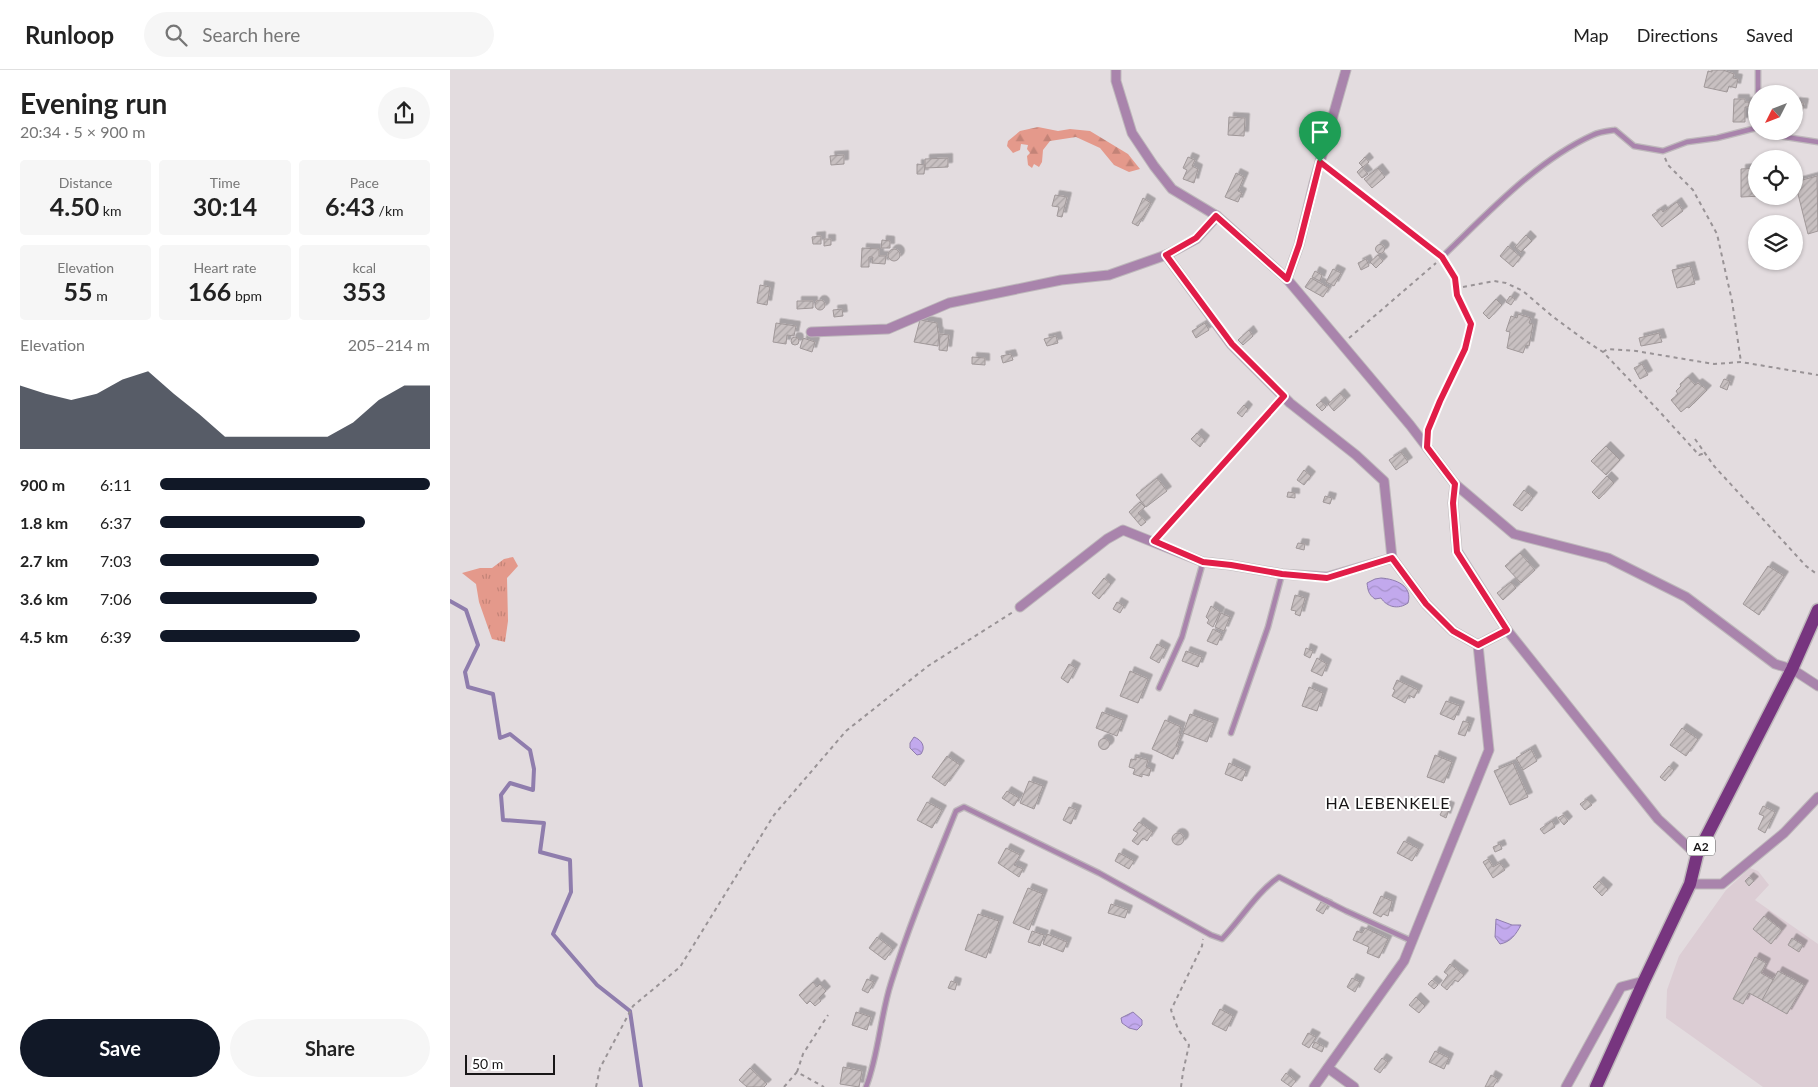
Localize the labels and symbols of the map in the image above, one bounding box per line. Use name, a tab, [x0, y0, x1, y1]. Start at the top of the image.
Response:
north arrow	[1748, 85, 1802, 140]
pin	[1299, 111, 1341, 162]
district label: HA LEBENKELE	[1325, 793, 1451, 812]
road number: A2	[1687, 836, 1715, 856]
scale bar	[465, 1052, 555, 1075]

